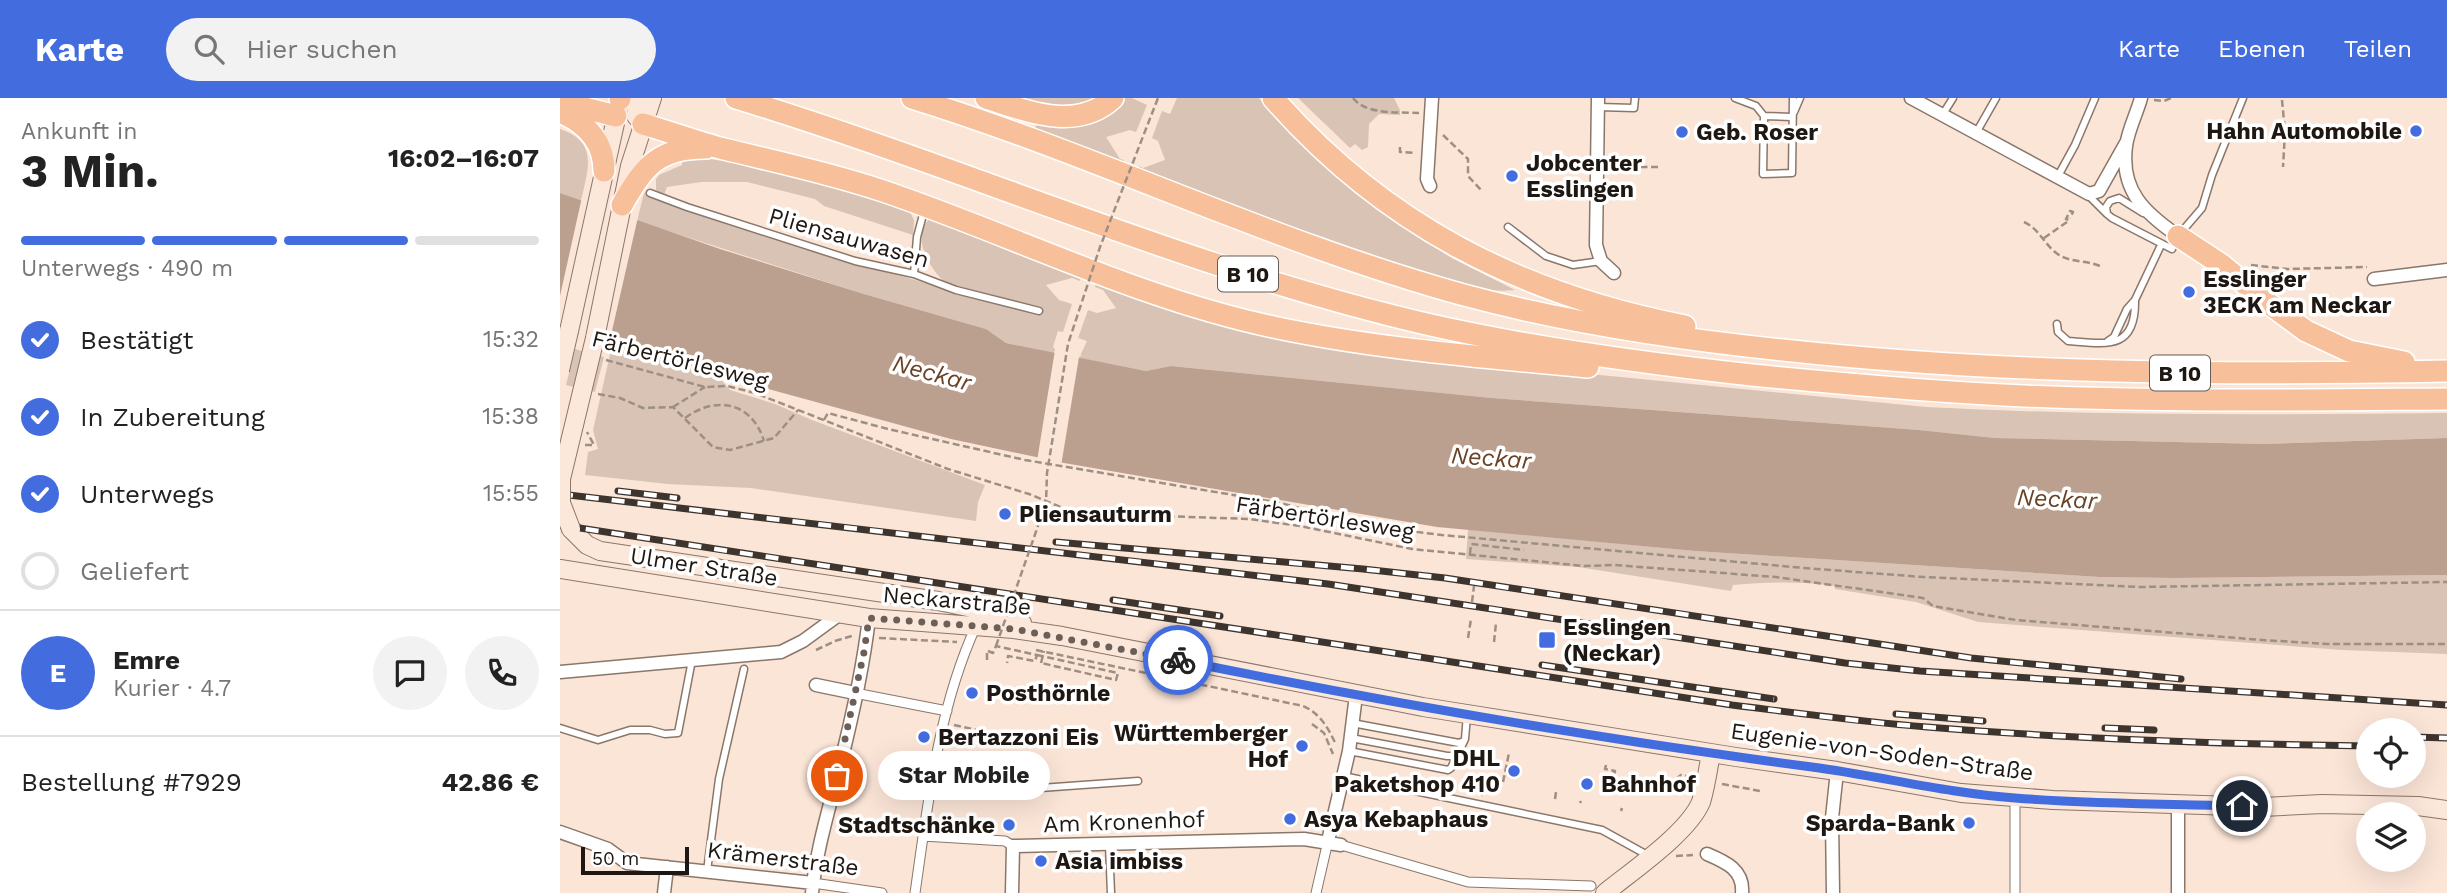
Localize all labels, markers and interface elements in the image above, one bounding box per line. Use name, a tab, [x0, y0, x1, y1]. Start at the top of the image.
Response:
search box	[166, 18, 656, 81]
text: Karte	[35, 30, 124, 69]
icon: search	[190, 30, 228, 68]
text: Hier suchen	[246, 34, 398, 64]
text: Karte	[2118, 35, 2180, 63]
text: Ebenen	[2218, 35, 2306, 63]
text: Teilen	[2344, 35, 2412, 63]
text: Ankunft in	[21, 118, 137, 145]
place label: Hahn Automobile	[2206, 118, 2402, 145]
place label: Geb. Roser	[1696, 119, 1818, 146]
marker: Hahn Automobile	[2408, 123, 2424, 139]
marker: Geb. Roser	[1674, 124, 1690, 140]
text: 16:02–16:07	[388, 143, 539, 173]
text: 3 Min.	[21, 144, 159, 198]
place label: Jobcenter Esslingen	[1526, 150, 1642, 203]
marker: Jobcenter Esslingen	[1504, 168, 1520, 184]
street label: Pliensauwasen	[766, 202, 932, 274]
text: Unterwegs · 490 m	[21, 255, 233, 282]
road number: B 10	[1218, 256, 1278, 292]
place label: Esslinger 3ECK am Neckar	[2203, 266, 2391, 319]
marker: Esslinger 3ECK am Neckar	[2181, 284, 2197, 300]
icon: check	[21, 321, 59, 359]
text: Bestätigt	[80, 325, 193, 355]
street label: Färbertörlesweg	[589, 325, 772, 395]
text: 15:32	[483, 326, 539, 353]
water label: Neckar	[890, 349, 976, 397]
road number: B 10	[2150, 356, 2210, 390]
icon: check	[21, 398, 59, 436]
text: In Zubereitung	[80, 402, 265, 432]
text: 15:38	[482, 403, 539, 430]
water label: Neckar	[1450, 441, 1534, 475]
icon: check	[21, 475, 59, 513]
text: Unterwegs	[80, 479, 215, 509]
text: 15:55	[483, 480, 539, 507]
water label: Neckar	[2016, 483, 2099, 515]
street label: Färbertörlesweg	[1234, 491, 1417, 546]
place label: Pliensauturm	[1019, 501, 1172, 528]
marker: Pliensauturm	[997, 506, 1013, 522]
street label: Ulmer Straße	[628, 542, 780, 592]
text: Geliefert	[80, 556, 189, 586]
street label: Neckarstraße	[882, 581, 1032, 621]
place label: Esslingen (Neckar)	[1563, 614, 1671, 667]
courier	[1143, 625, 1213, 695]
marker: Esslingen (Neckar)	[1537, 630, 1557, 650]
button: chat	[373, 636, 447, 710]
button: phone	[465, 636, 539, 710]
icon: bike	[1159, 641, 1197, 679]
text: Emre	[113, 645, 180, 675]
text: E	[50, 658, 66, 688]
text: Kurier · 4.7	[113, 675, 231, 702]
place label: Posthörnle	[986, 680, 1110, 707]
marker: Posthörnle	[964, 685, 980, 701]
street label: Eugenie-von-Soden-Straße	[1729, 717, 2035, 787]
map controls	[2356, 718, 2426, 872]
button: locate	[2356, 718, 2426, 788]
place label: Württemberger Hof	[1114, 720, 1288, 773]
place label: Bertazzoni Eis	[938, 724, 1099, 751]
marker: Bertazzoni Eis	[916, 729, 932, 745]
marker: Württemberger Hof	[1294, 738, 1310, 754]
place label: DHL Paketshop 410	[1334, 745, 1500, 798]
pin	[807, 746, 867, 806]
callout: Star Mobile	[879, 752, 1050, 800]
icon: bag	[818, 757, 856, 795]
text: Star Mobile	[898, 762, 1030, 789]
marker: DHL Paketshop 410	[1506, 763, 1522, 779]
text: Bestellung #7929	[21, 767, 242, 797]
text: 42.86 €	[441, 767, 539, 797]
place label: Bahnhof	[1601, 771, 1697, 798]
marker: Bahnhof	[1579, 776, 1595, 792]
pin	[2212, 776, 2272, 836]
icon: home	[2223, 787, 2261, 825]
button: layers	[2356, 802, 2426, 872]
street label: Am Kronenhof	[1043, 806, 1205, 838]
place label: Asya Kebaphaus	[1304, 806, 1488, 833]
place label: Sparda-Bank	[1806, 810, 1956, 837]
marker: Asya Kebaphaus	[1282, 811, 1298, 827]
place label: Stadtschänke	[838, 812, 995, 839]
marker: Sparda-Bank	[1961, 815, 1977, 831]
marker: Stadtschänke	[1001, 817, 1017, 833]
street label: Krämerstraße	[706, 836, 860, 882]
scale bar	[581, 844, 690, 876]
text: 50 m	[592, 847, 639, 870]
place label: Asia imbiss	[1055, 848, 1183, 875]
marker: Asia imbiss	[1033, 853, 1049, 869]

